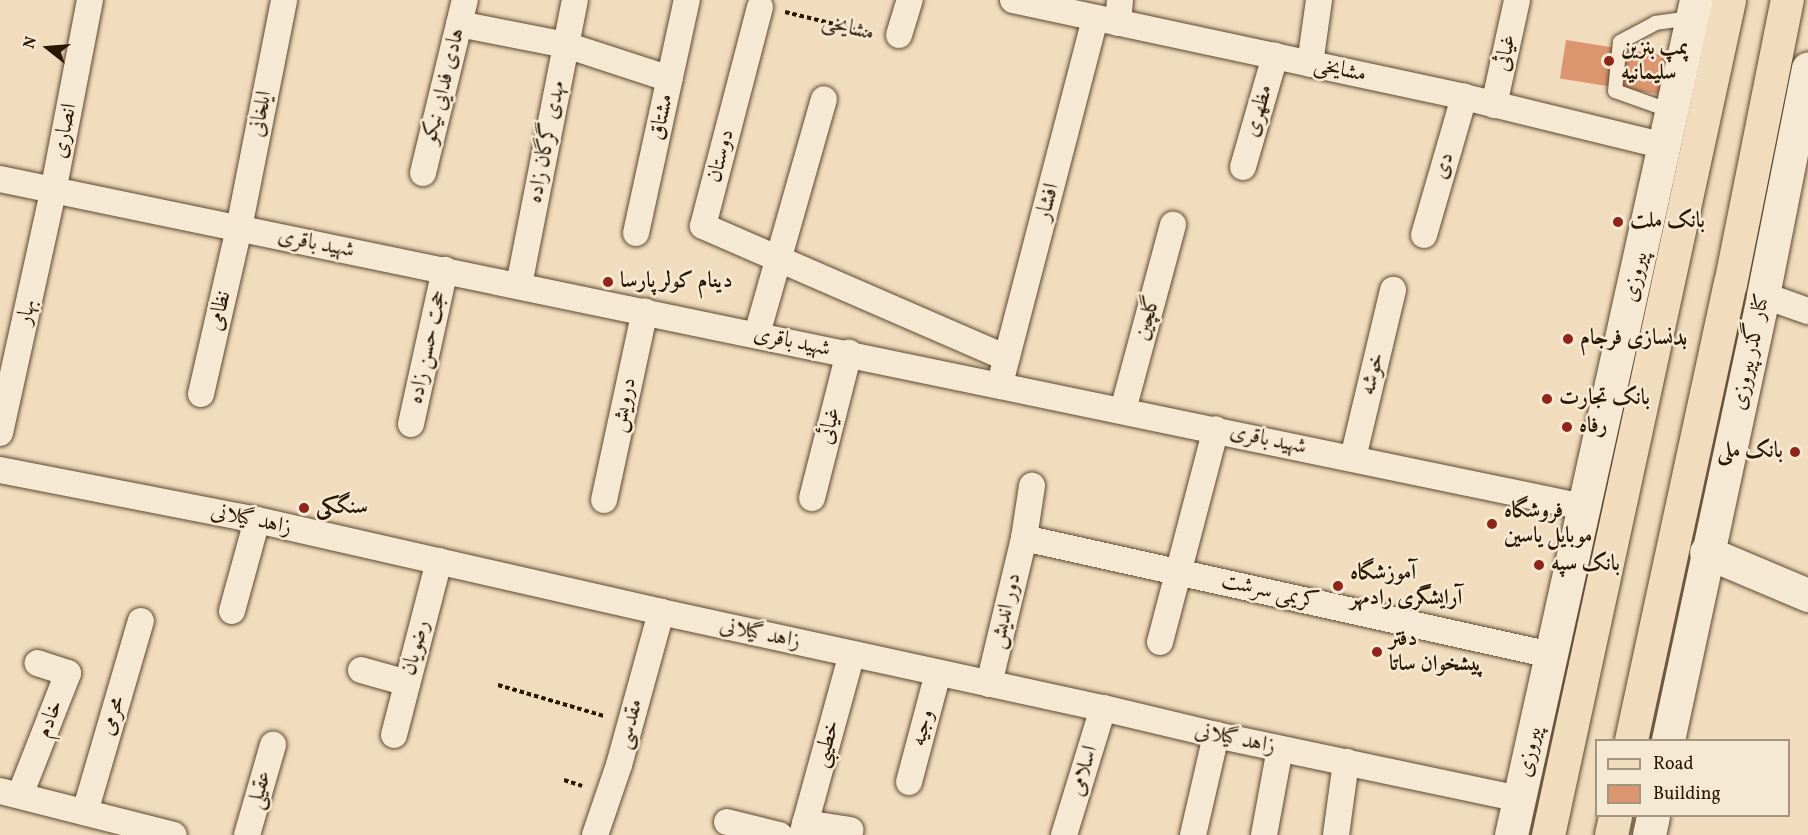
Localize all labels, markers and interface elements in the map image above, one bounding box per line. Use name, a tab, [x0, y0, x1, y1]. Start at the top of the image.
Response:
street label: مشایخی	[819, 9, 877, 47]
north arrow	[18, 18, 78, 78]
street label: هادی فدایی نیکو	[417, 25, 471, 147]
street label: غیاثی	[1489, 32, 1523, 74]
text: N	[19, 34, 43, 52]
place label: پمپ بنزین سلیمانیه	[1621, 35, 1688, 86]
street label: مشایخی	[1311, 52, 1369, 88]
marker: پمپ بنزین سلیمانیه	[1602, 54, 1616, 68]
street label: مهدی گرگان زاده	[522, 79, 572, 205]
street label: مظهری	[1239, 82, 1279, 140]
street label: ایلخانی	[244, 89, 278, 139]
street label: مشتاق	[644, 91, 680, 143]
street label: انصاری	[47, 101, 83, 161]
street label: دوستان	[701, 126, 741, 186]
street label: دی	[1428, 150, 1460, 182]
street label: افشار	[1030, 180, 1066, 224]
place label: بانک ملت	[1630, 209, 1705, 235]
marker: بانک ملت	[1611, 215, 1625, 229]
street label: شهید باقری	[275, 224, 357, 264]
street label: پیروزی	[1617, 249, 1655, 305]
place label: دینام کولر پارسا	[620, 269, 733, 295]
marker: دینام کولر پارسا	[601, 275, 615, 289]
street label: نظامی	[203, 288, 237, 334]
street label: حجت حسن زاده	[403, 288, 453, 406]
street label: کنار گذر پیروزی	[1726, 291, 1776, 413]
street label: گلچین	[1129, 293, 1167, 343]
street label: بهار	[11, 297, 43, 327]
street label: شهید باقری	[751, 321, 833, 363]
place label: بدنسازی فرجام	[1580, 326, 1687, 352]
marker: بدنسازی فرجام	[1561, 332, 1575, 346]
street label: خوشه	[1355, 350, 1391, 398]
street label: درویش	[605, 375, 643, 435]
place label: بانک تجارت	[1559, 386, 1650, 412]
marker: بانک تجارت	[1540, 392, 1554, 406]
street label: غیائی	[813, 405, 847, 447]
place label: رفاه	[1579, 414, 1607, 440]
street label: شهید باقری	[1227, 419, 1309, 461]
marker: رفاه	[1560, 420, 1574, 434]
place label: بانک ملی	[1717, 439, 1783, 465]
marker: بانک ملی	[1788, 445, 1802, 459]
place label: سنگکی	[316, 495, 368, 521]
place label: فروشگاه موبایل یاسین	[1504, 498, 1592, 550]
street label: زاهد گیلانی	[208, 499, 294, 541]
marker: سنگکی	[297, 501, 311, 515]
marker: فروشگاه موبایل یاسین	[1485, 517, 1499, 531]
place label: بانک سپه	[1551, 552, 1620, 578]
marker: بانک سپه	[1532, 558, 1546, 572]
place label: آموزشگاه آرایشگری رادمهر	[1350, 560, 1462, 612]
street label: کریمی سرشت	[1219, 568, 1321, 616]
street label: دور اندیش	[984, 571, 1028, 651]
marker: آموزشگاه آرایشگری رادمهر	[1331, 579, 1345, 593]
street label: زاهد گیلانی	[717, 613, 803, 655]
street label: رضویان	[396, 617, 436, 679]
place label: دفتر پیشخوان ساتا	[1389, 626, 1483, 678]
marker: دفتر پیشخوان ساتا	[1370, 645, 1384, 659]
street label: محرمی	[95, 693, 131, 739]
street label: خادم	[31, 696, 69, 742]
street label: مقدسی	[611, 696, 649, 752]
street label: وجیه	[905, 707, 941, 749]
street label: خطیبی	[808, 717, 846, 771]
street label: زاهد گیلانی	[1192, 718, 1278, 760]
street label: پیروزی	[1512, 724, 1548, 780]
legend	[1595, 739, 1790, 817]
street label: اسلامی	[1064, 743, 1104, 799]
text: Road	[1653, 752, 1694, 777]
street label: عقیلی	[242, 768, 278, 812]
text: Building	[1653, 782, 1721, 807]

